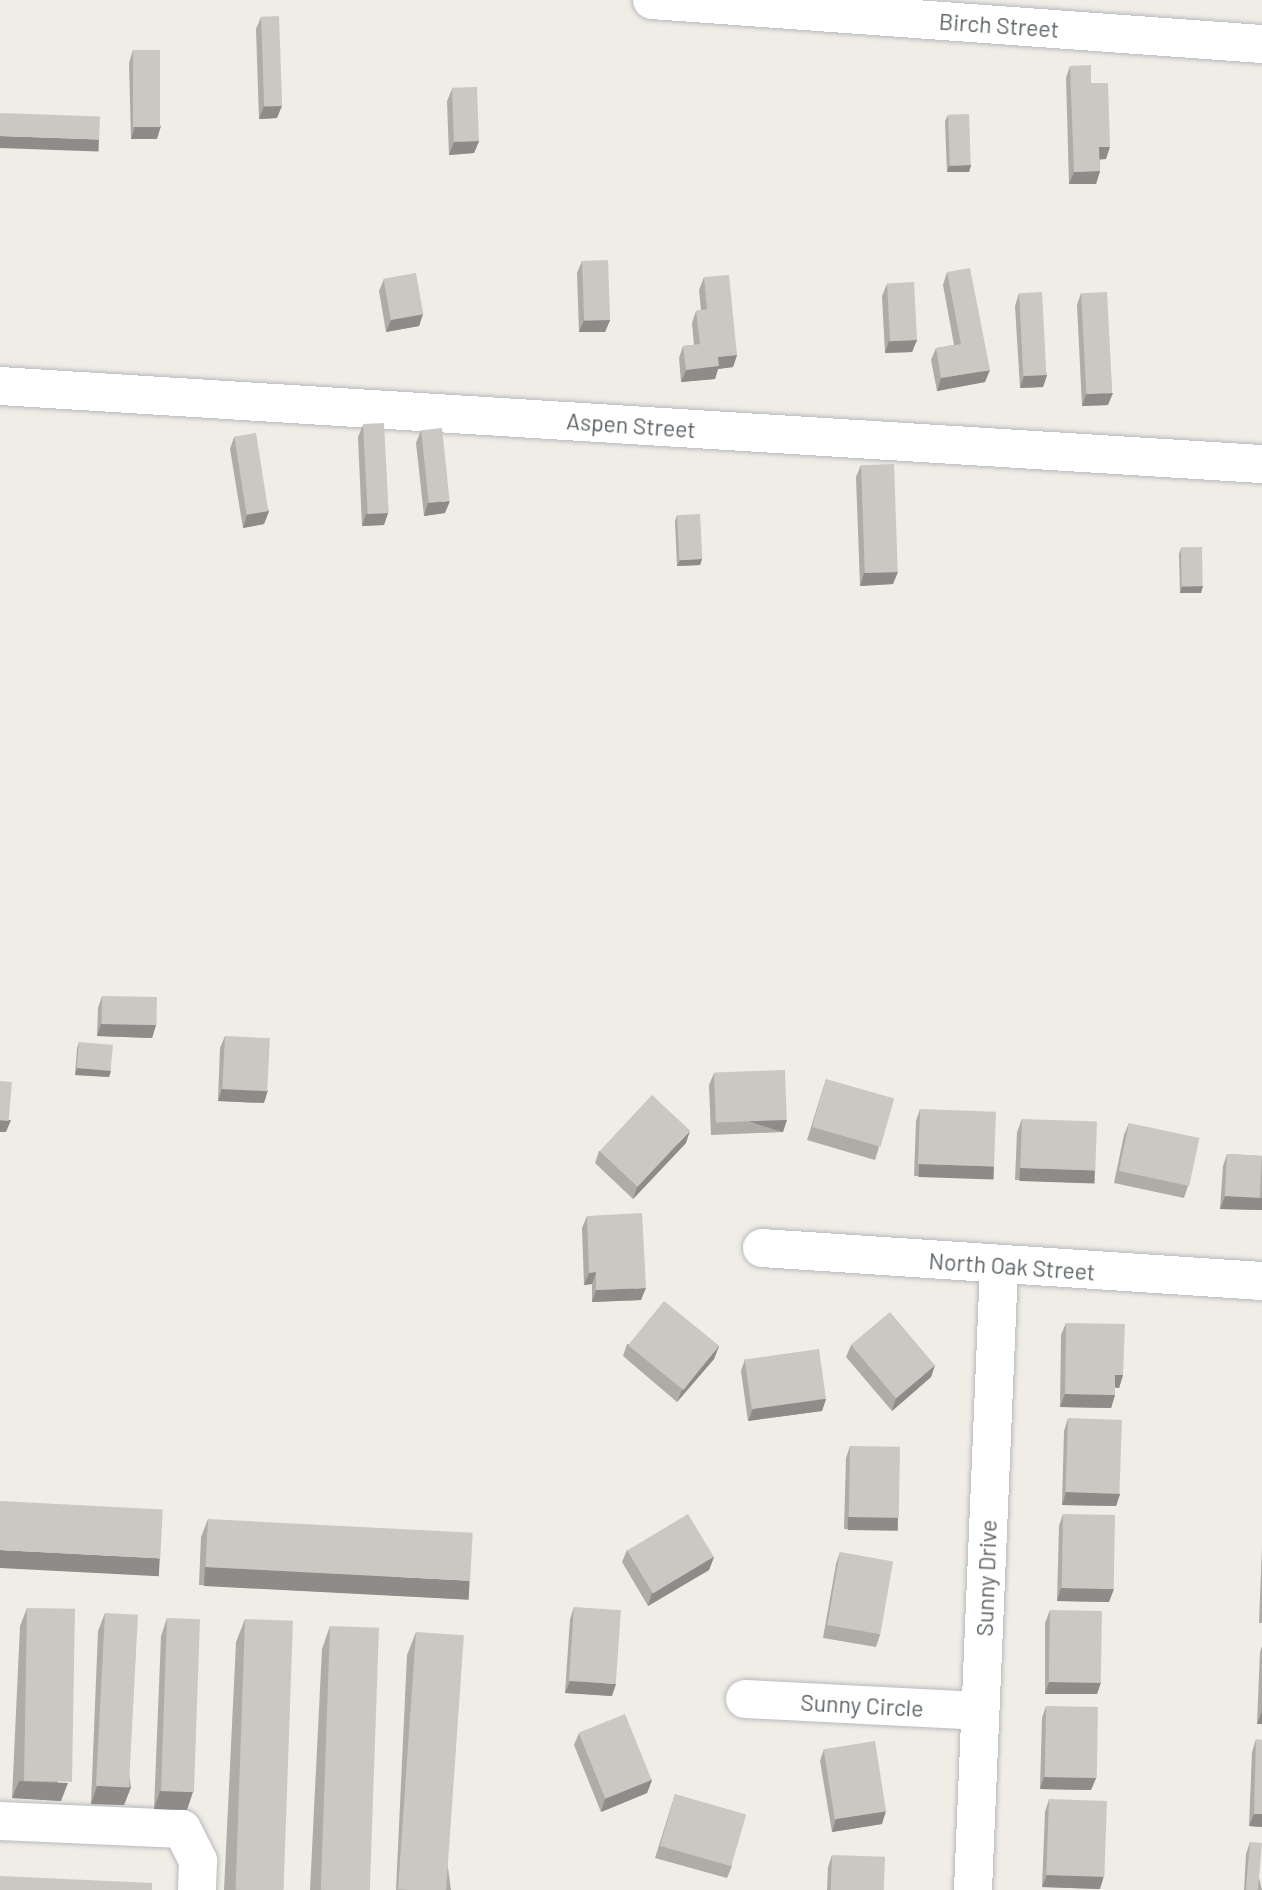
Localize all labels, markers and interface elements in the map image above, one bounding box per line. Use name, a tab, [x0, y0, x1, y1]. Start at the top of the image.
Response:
street label: Birch Street	[938, 7, 1060, 43]
street label: Aspen Street	[565, 407, 697, 443]
street label: North Oak Street	[928, 1246, 1096, 1286]
street label: Sunny Drive	[970, 1519, 1002, 1637]
street label: Sunny Circle	[800, 1688, 924, 1722]

